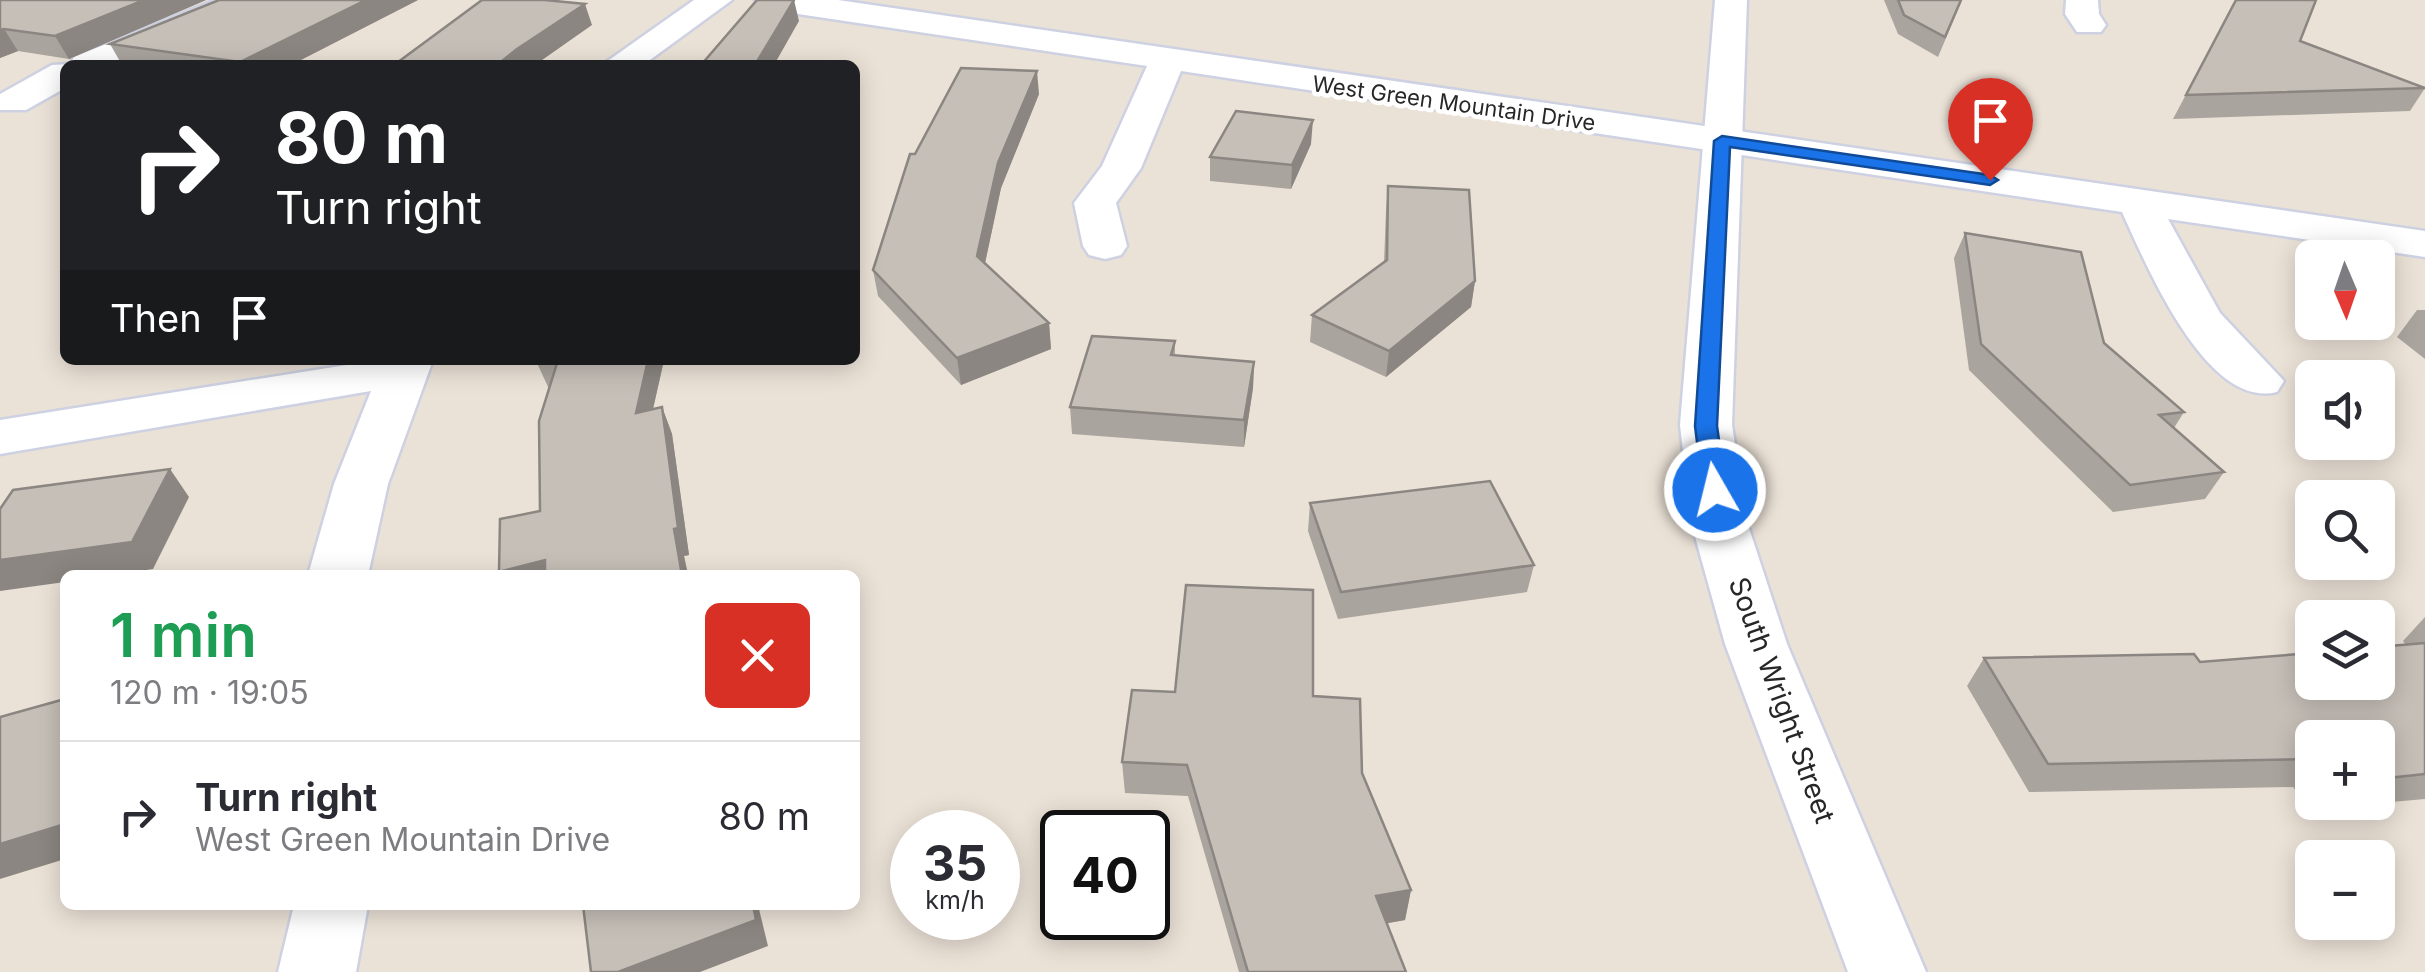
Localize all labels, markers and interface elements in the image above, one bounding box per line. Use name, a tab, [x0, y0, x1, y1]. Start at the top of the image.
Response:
street label: West Green Mountain Drive	[1311, 70, 1597, 136]
pin	[1948, 78, 2033, 181]
icon: arrive	[1963, 93, 2018, 148]
text: 80 m	[275, 95, 448, 180]
icon: right	[110, 100, 240, 230]
text: Turn right	[275, 180, 482, 235]
north arrow	[2295, 240, 2395, 340]
map controls	[2295, 240, 2395, 940]
icon: arrive	[222, 290, 277, 345]
text: Then	[110, 295, 202, 341]
button: sound	[2295, 360, 2395, 460]
position arrow	[1663, 438, 1767, 542]
button: search	[2295, 480, 2395, 580]
street label: South Wright Street	[1722, 572, 1842, 828]
text: 1 min	[110, 599, 257, 671]
button: layers	[2295, 600, 2395, 700]
button: close	[705, 603, 810, 708]
text: 120 m · 19:05	[110, 673, 309, 712]
button: +	[2295, 720, 2395, 820]
text: Turn right	[195, 774, 377, 820]
icon: right	[110, 789, 165, 844]
text: 80 m	[719, 793, 810, 839]
speed limit sign: 40	[1040, 810, 1170, 940]
text: West Green Mountain Drive	[195, 820, 610, 859]
text: 35	[923, 833, 987, 893]
button: −	[2295, 840, 2395, 940]
text: km/h	[925, 885, 985, 915]

